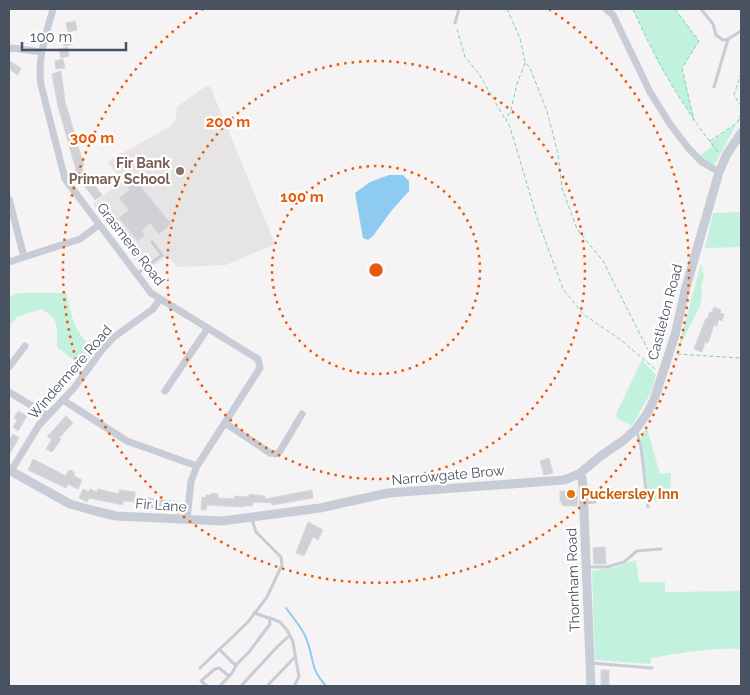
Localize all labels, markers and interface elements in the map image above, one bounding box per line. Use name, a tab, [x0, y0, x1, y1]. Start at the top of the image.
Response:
scale bar	[22, 20, 126, 52]
text: 100 m	[30, 28, 72, 46]
text: 200 m	[206, 113, 250, 131]
text: 300 m	[70, 129, 114, 147]
place label: Fir Bank Primary School	[69, 155, 171, 187]
marker: Fir Bank Primary School	[174, 165, 186, 177]
text: 100 m	[280, 188, 324, 206]
street label: Grasmere Road	[94, 199, 168, 289]
centre of rings	[367, 261, 385, 279]
street label: Castleton Road	[644, 262, 686, 362]
street label: Windermere Road	[25, 322, 115, 422]
street label: Narrowgate Brow	[391, 462, 506, 488]
place label: Puckersley Inn	[581, 486, 679, 502]
marker: Puckersley Inn	[565, 488, 577, 500]
street label: Fir Lane	[135, 495, 187, 515]
street label: Thornham Road	[563, 528, 583, 632]

